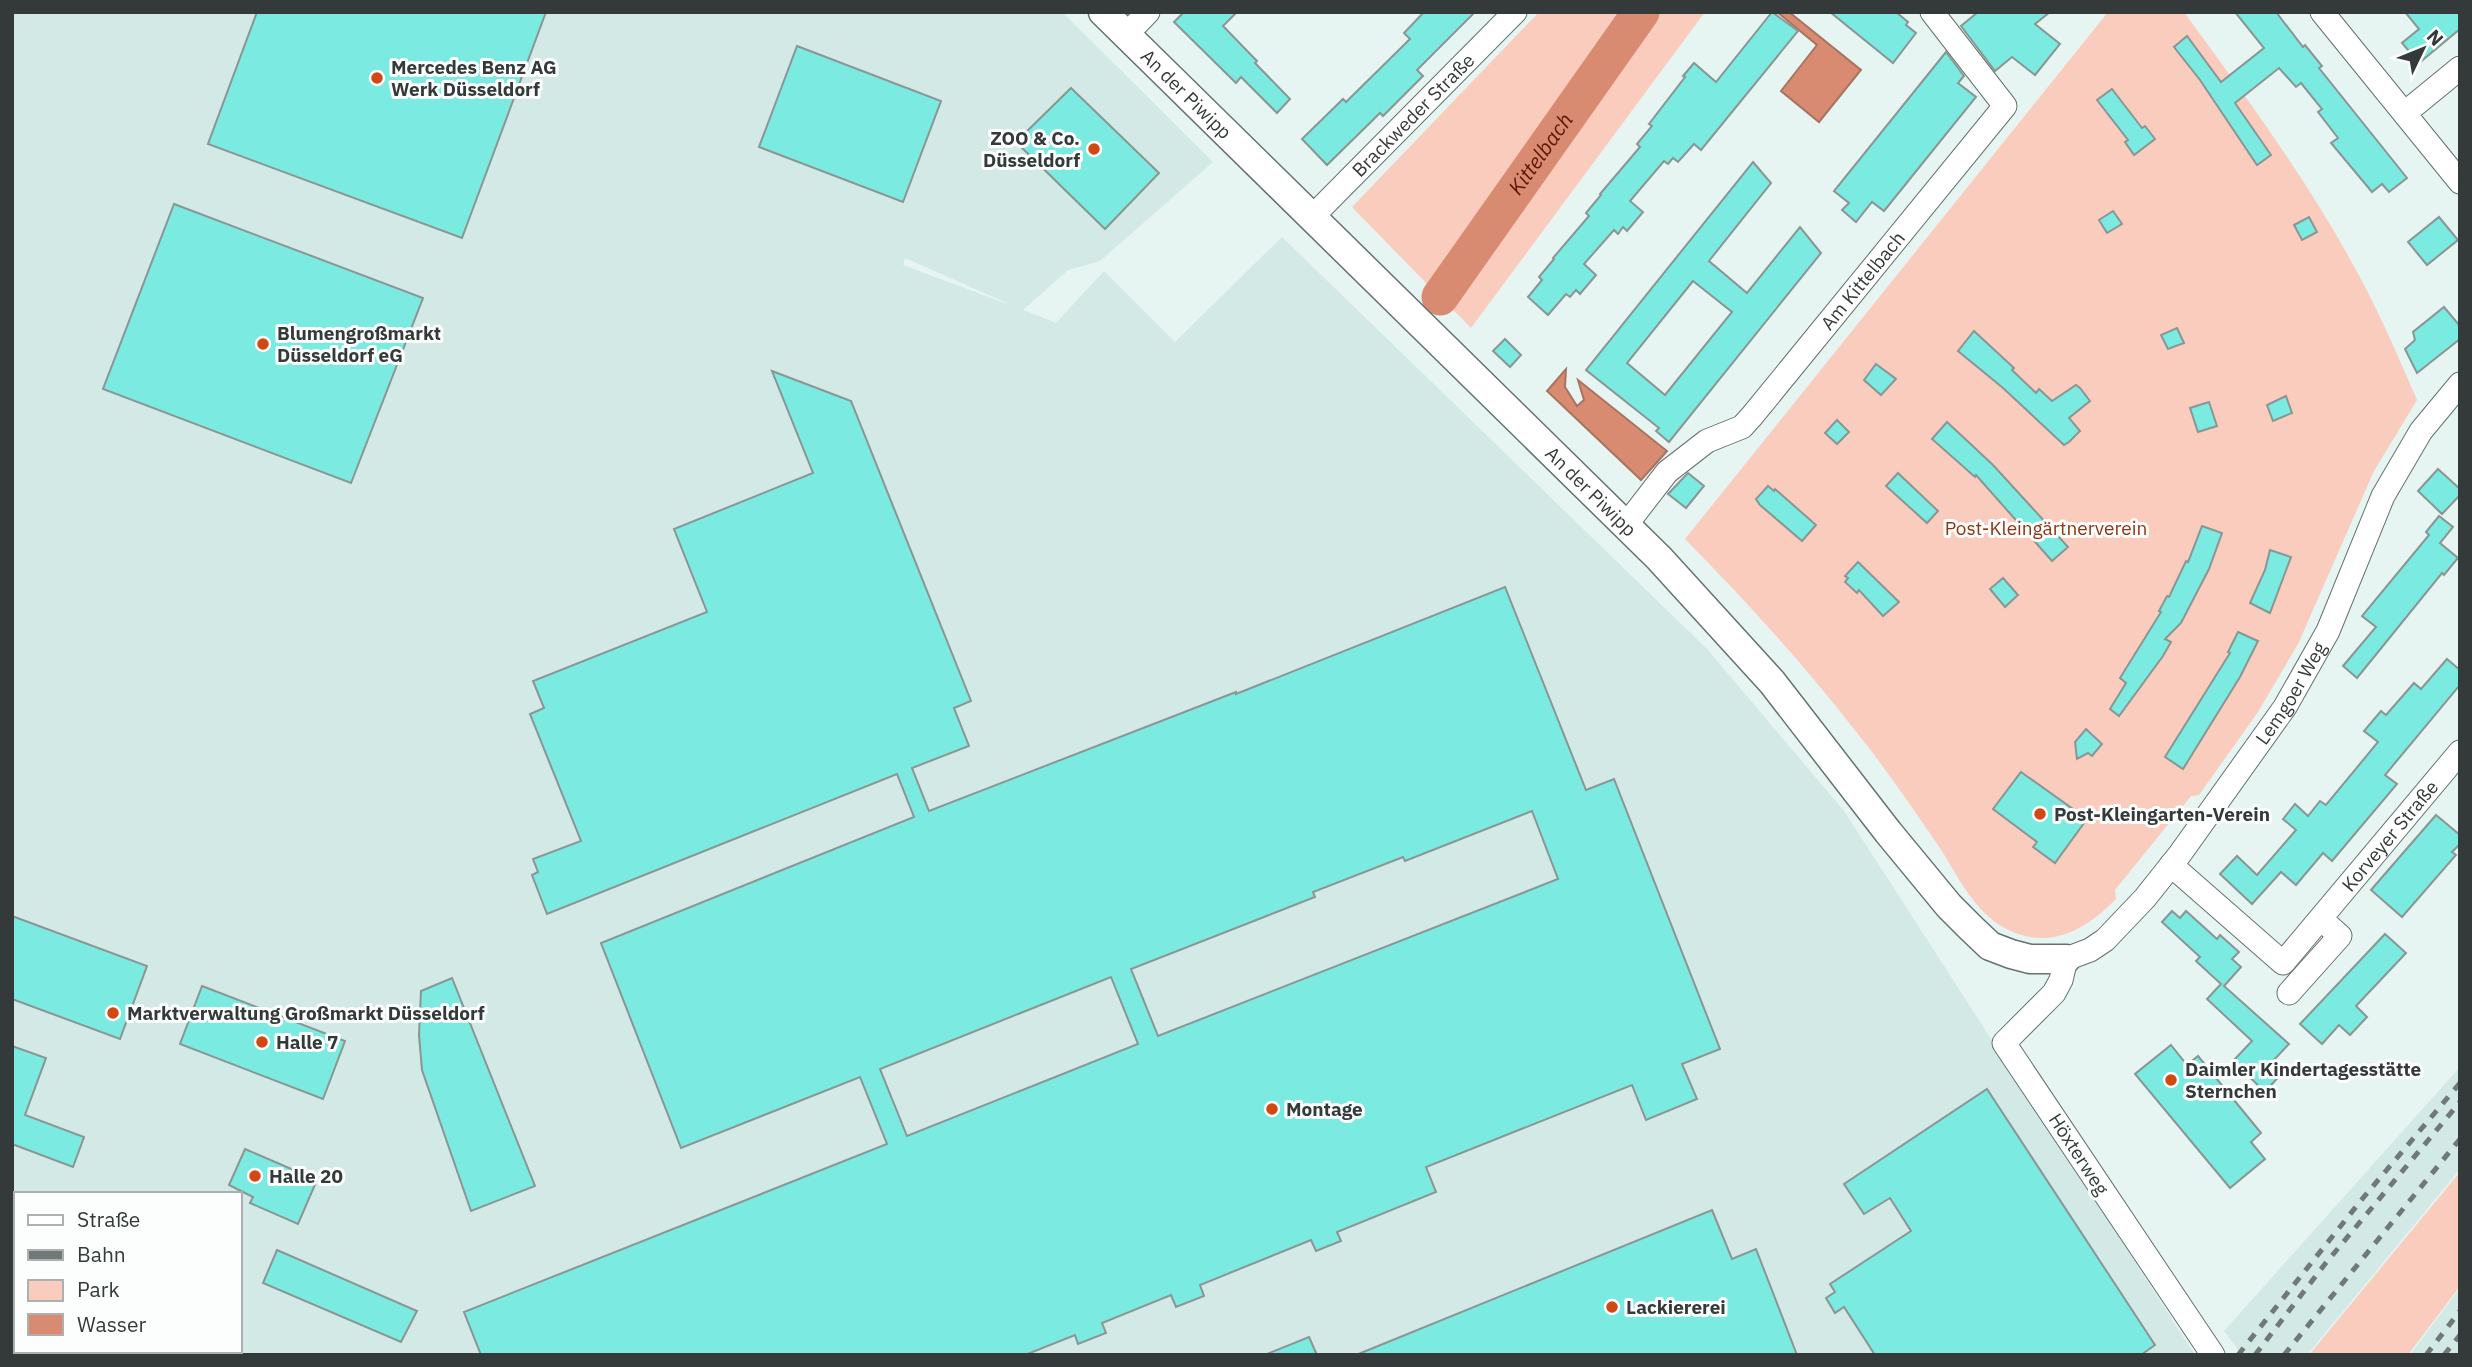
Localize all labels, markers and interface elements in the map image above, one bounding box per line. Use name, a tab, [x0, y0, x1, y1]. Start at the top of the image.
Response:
north arrow	[2388, 14, 2458, 84]
text: N	[2422, 24, 2449, 51]
street label: An der Piwipp	[1136, 44, 1237, 144]
street label: Brackweder Straße	[1347, 48, 1479, 182]
place label: Mercedes Benz AG Werk Düsseldorf	[391, 55, 557, 101]
marker: Mercedes Benz AG Werk Düsseldorf	[369, 70, 385, 86]
water label: Kittelbach	[1501, 107, 1579, 200]
place label: ZOO & Co. Düsseldorf	[983, 126, 1080, 172]
marker: ZOO & Co. Düsseldorf	[1086, 141, 1102, 157]
street label: Am Kittelbach	[1815, 226, 1910, 335]
place label: Blumengroßmarkt Düsseldorf eG	[277, 321, 441, 367]
marker: Blumengroßmarkt Düsseldorf eG	[255, 336, 271, 352]
street label: An der Piwipp	[1540, 441, 1642, 541]
park label: Post-Kleingärtnerverein	[1945, 516, 2147, 540]
street label: Lemgoer Weg	[2250, 638, 2331, 749]
street label: Korveyer Straße	[2336, 775, 2443, 896]
place label: Post-Kleingarten-Verein	[2054, 802, 2270, 826]
marker: Post-Kleingarten-Verein	[2032, 806, 2048, 822]
place label: Marktverwaltung Großmarkt Düsseldorf	[127, 1001, 485, 1025]
marker: Marktverwaltung Großmarkt Düsseldorf	[105, 1005, 121, 1021]
place label: Halle 7	[276, 1030, 339, 1054]
marker: Halle 7	[254, 1034, 270, 1050]
place label: Daimler Kindertagesstätte Sternchen	[2185, 1057, 2421, 1103]
marker: Daimler Kindertagesstätte Sternchen	[2163, 1072, 2179, 1088]
place label: Montage	[1286, 1097, 1363, 1121]
marker: Montage	[1264, 1101, 1280, 1117]
street label: Höxterweg	[2044, 1109, 2114, 1199]
place label: Halle 20	[269, 1164, 343, 1188]
marker: Halle 20	[247, 1168, 263, 1184]
legend	[14, 1192, 242, 1353]
text: Straße	[77, 1205, 140, 1233]
text: Bahn	[77, 1240, 126, 1268]
text: Park	[77, 1275, 120, 1303]
place label: Lackiererei	[1626, 1295, 1726, 1319]
marker: Lackiererei	[1604, 1299, 1620, 1315]
text: Wasser	[77, 1310, 147, 1338]

